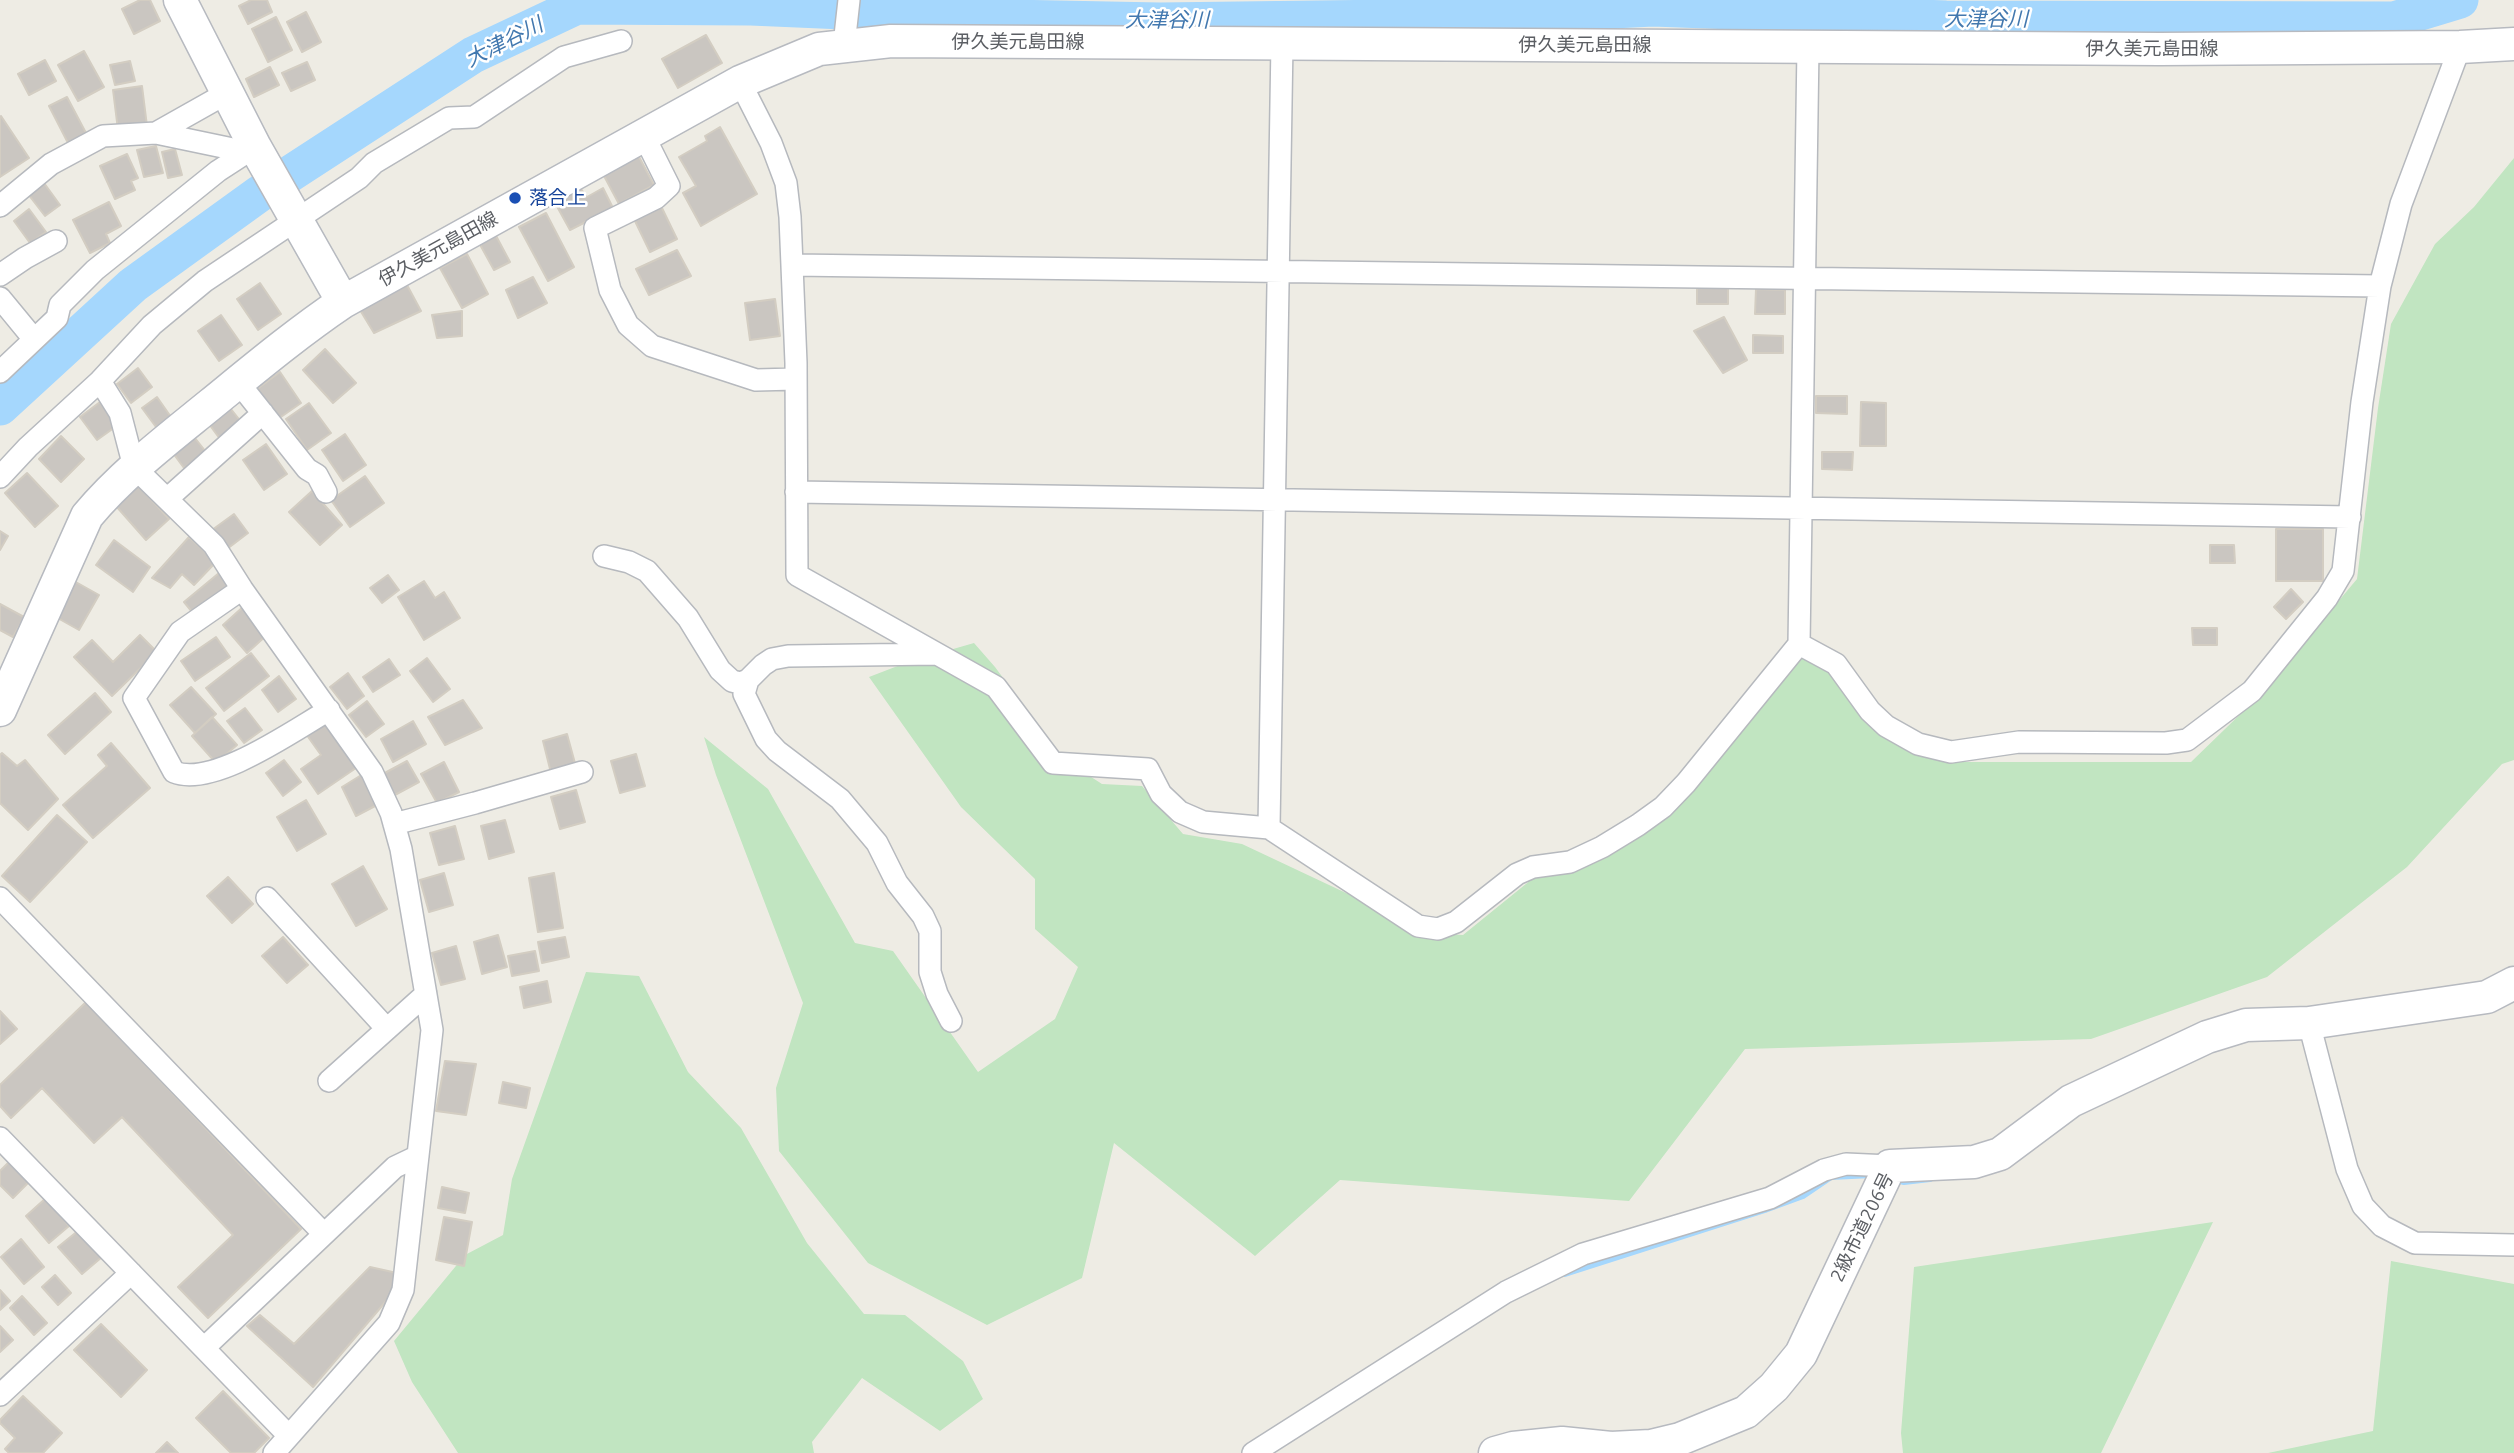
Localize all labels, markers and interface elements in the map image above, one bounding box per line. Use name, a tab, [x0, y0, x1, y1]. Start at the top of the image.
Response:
water label: 大津谷川	[1944, 6, 2028, 32]
water label: 大津谷川	[1125, 7, 1209, 33]
water label: 大津谷川	[461, 12, 547, 72]
street label: 伊久美元島田線	[952, 31, 1084, 53]
street label: 伊久美元島田線	[1519, 34, 1651, 56]
street label: 伊久美元島田線	[2086, 38, 2218, 60]
place label: 落合上	[529, 187, 586, 209]
marker: 落合上	[507, 190, 523, 206]
street label: 伊久美元島田線	[374, 207, 502, 291]
street label: 2級市道206号	[1826, 1169, 1898, 1285]

